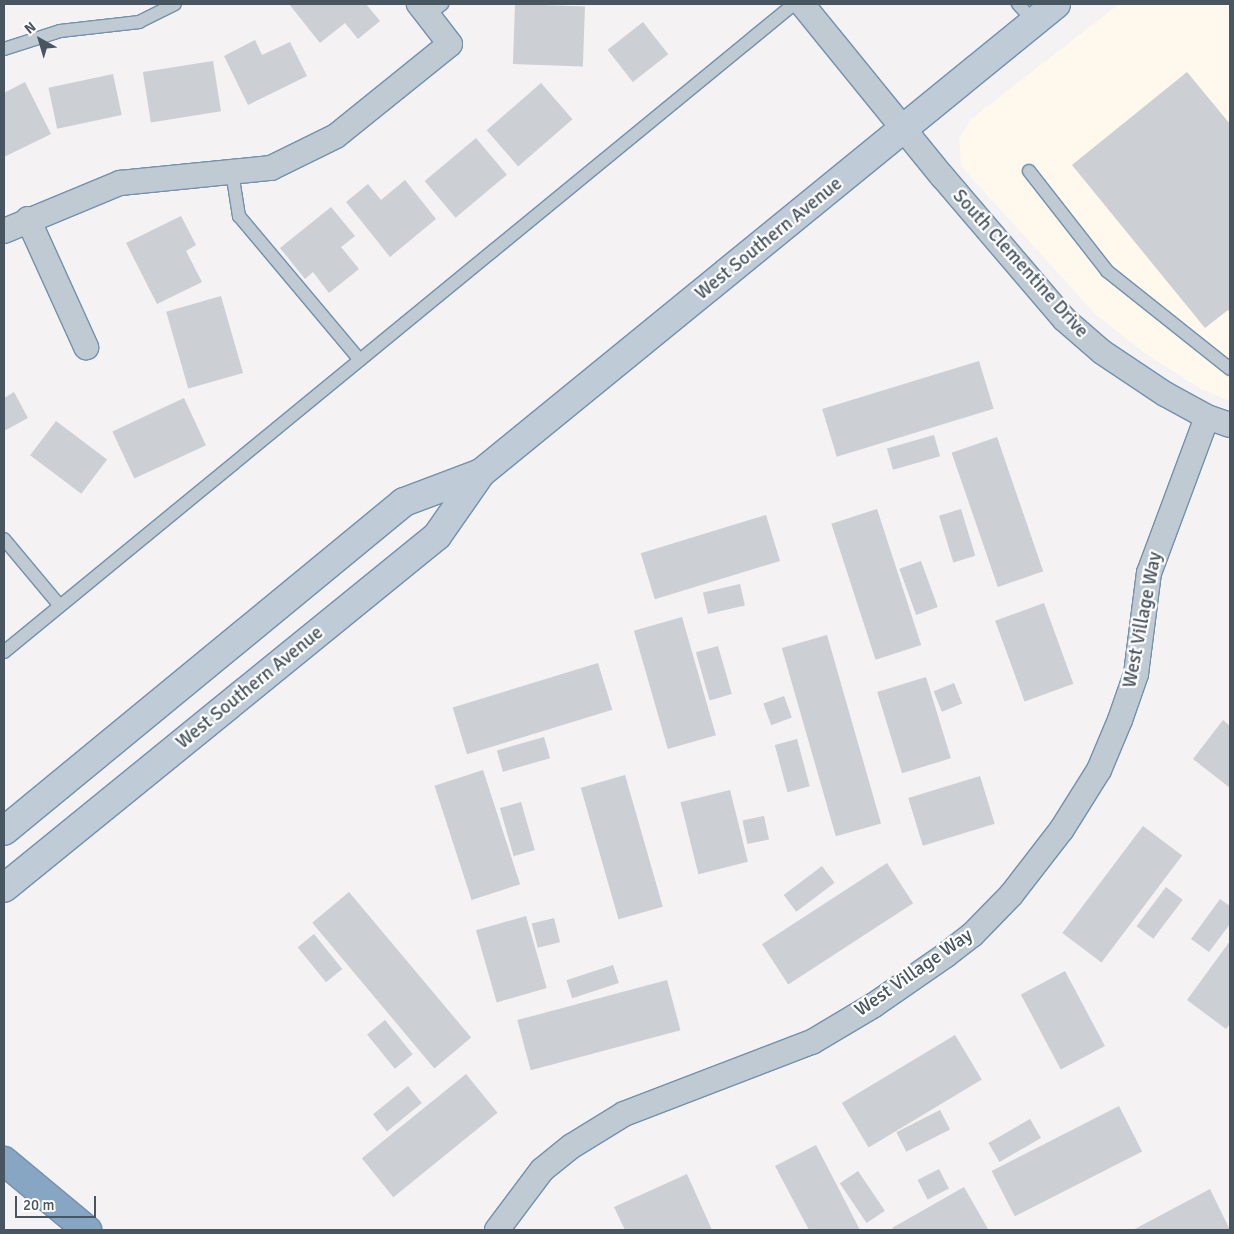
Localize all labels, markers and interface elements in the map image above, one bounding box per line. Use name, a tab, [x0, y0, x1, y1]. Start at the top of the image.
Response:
north arrow	[15, 15, 65, 65]
text: N	[21, 18, 39, 38]
street label: West Southern Avenue	[691, 173, 847, 305]
street label: South Clementine Drive	[947, 185, 1093, 343]
street label: West Village Way	[1119, 550, 1167, 690]
street label: West Southern Avenue	[172, 622, 328, 754]
street label: West Village Way	[851, 924, 977, 1022]
scale bar	[18, 1186, 99, 1218]
text: 20 m	[23, 1196, 54, 1214]

